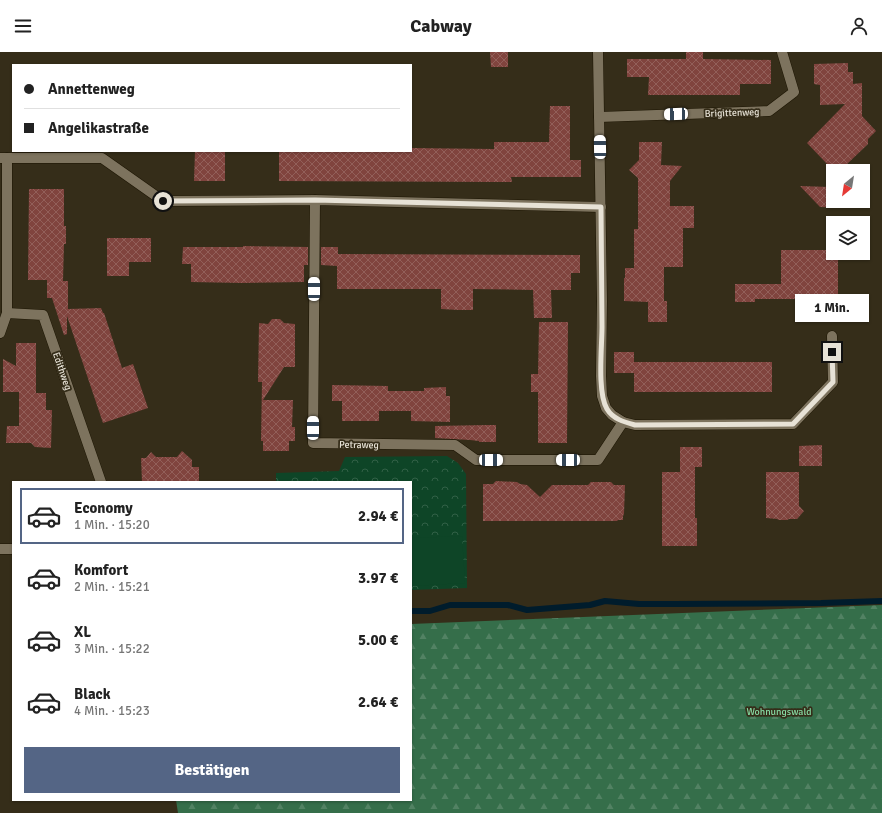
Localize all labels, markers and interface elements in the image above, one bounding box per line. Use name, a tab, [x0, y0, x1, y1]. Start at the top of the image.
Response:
icon: menu	[12, 15, 34, 37]
text: Cabway	[410, 15, 472, 37]
icon: person	[848, 15, 870, 37]
text: Annettenweg	[48, 80, 135, 98]
street label: Brigittenweg	[704, 106, 760, 120]
car	[664, 108, 688, 120]
text: Angelikastraße	[48, 119, 149, 137]
car	[594, 135, 606, 159]
north arrow	[826, 164, 870, 208]
map controls	[826, 164, 870, 260]
route start	[154, 192, 172, 210]
button: layers	[826, 216, 870, 260]
car	[308, 277, 320, 301]
callout: 1 Min.	[795, 294, 869, 322]
text: 1 Min.	[814, 300, 850, 316]
route end	[823, 343, 841, 361]
street label: Edithweg	[50, 351, 74, 392]
car	[307, 416, 319, 440]
street label: Petraweg	[339, 439, 379, 451]
car	[479, 454, 503, 466]
car	[556, 454, 580, 466]
icon: car	[26, 498, 62, 534]
text: Economy	[74, 499, 133, 517]
text: 2.94 €	[358, 507, 398, 525]
text: 1 Min. · 15:20	[74, 517, 150, 533]
icon: car	[26, 560, 62, 596]
text: Komfort	[74, 561, 128, 579]
text: 3.97 €	[358, 569, 398, 587]
text: 2 Min. · 15:21	[74, 579, 150, 595]
icon: car	[26, 622, 62, 658]
text: XL	[74, 623, 91, 641]
text: 5.00 €	[358, 631, 398, 649]
text: 3 Min. · 15:22	[74, 641, 150, 657]
icon: car	[26, 684, 62, 720]
text: Black	[74, 685, 111, 703]
text: 2.64 €	[358, 693, 398, 711]
text: 4 Min. · 15:23	[74, 703, 150, 719]
park label: Wohnungswald	[746, 706, 812, 718]
button: Bestätigen	[24, 747, 400, 793]

